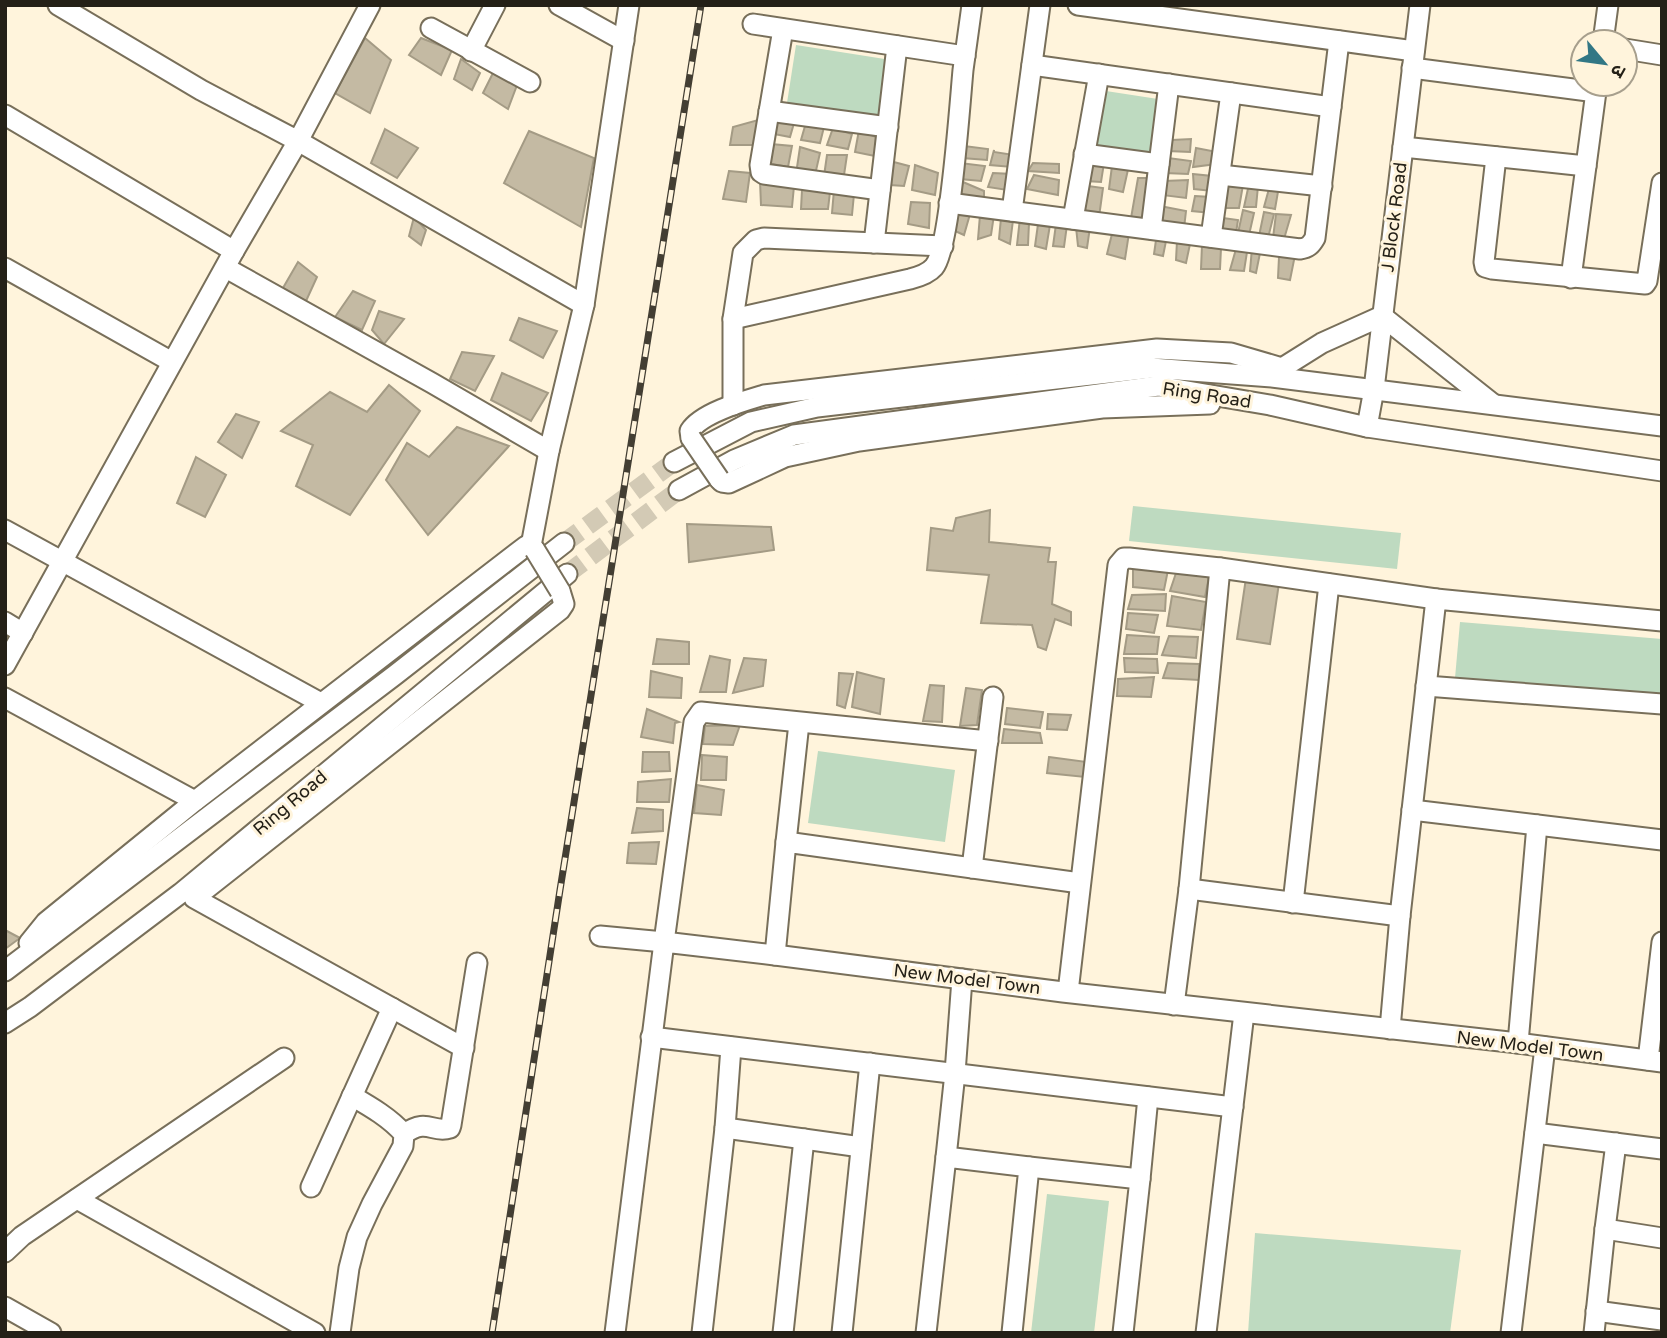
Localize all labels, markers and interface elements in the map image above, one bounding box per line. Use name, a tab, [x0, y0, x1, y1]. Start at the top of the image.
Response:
north arrow	[1569, 28, 1639, 98]
text: उ	[1605, 61, 1630, 82]
street label: J Block Road	[1376, 161, 1412, 273]
street label: Ring Road	[1161, 377, 1253, 413]
street label: Ring Road	[249, 766, 331, 840]
street label: New Model Town	[892, 959, 1042, 999]
street label: New Model Town	[1455, 1026, 1605, 1066]

